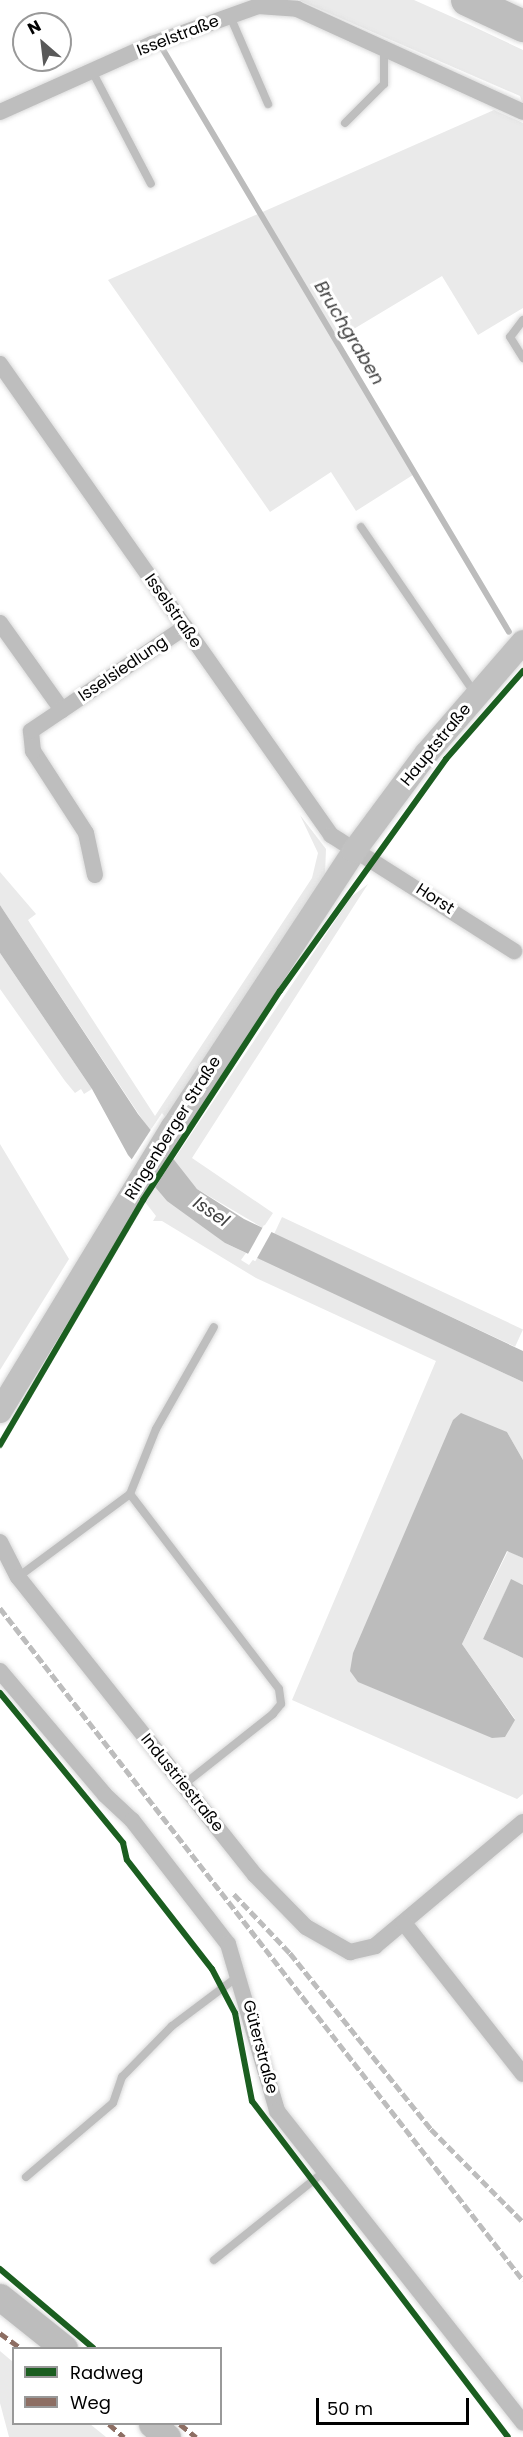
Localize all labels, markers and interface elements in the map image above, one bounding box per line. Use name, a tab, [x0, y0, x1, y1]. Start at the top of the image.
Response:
north arrow	[12, 12, 72, 72]
street label: Isselstraße	[134, 12, 222, 60]
text: N	[24, 14, 45, 40]
water label: Bruchgraben	[309, 277, 389, 389]
street label: Isselstraße	[140, 570, 206, 652]
street label: Isselsiedlung	[75, 632, 171, 706]
street label: Hauptstraße	[397, 700, 475, 790]
street label: Horst	[412, 880, 458, 918]
street label: Ringenberger Straße	[121, 1053, 225, 1203]
water label: Issel	[189, 1192, 233, 1232]
street label: Industriestraße	[136, 1730, 228, 1836]
street label: Güterstraße	[238, 1998, 282, 2096]
legend	[12, 2347, 222, 2425]
text: Radweg	[70, 2360, 143, 2385]
scale bar	[319, 2386, 472, 2424]
text: Weg	[70, 2390, 111, 2415]
text: 50 m	[327, 2396, 373, 2421]

